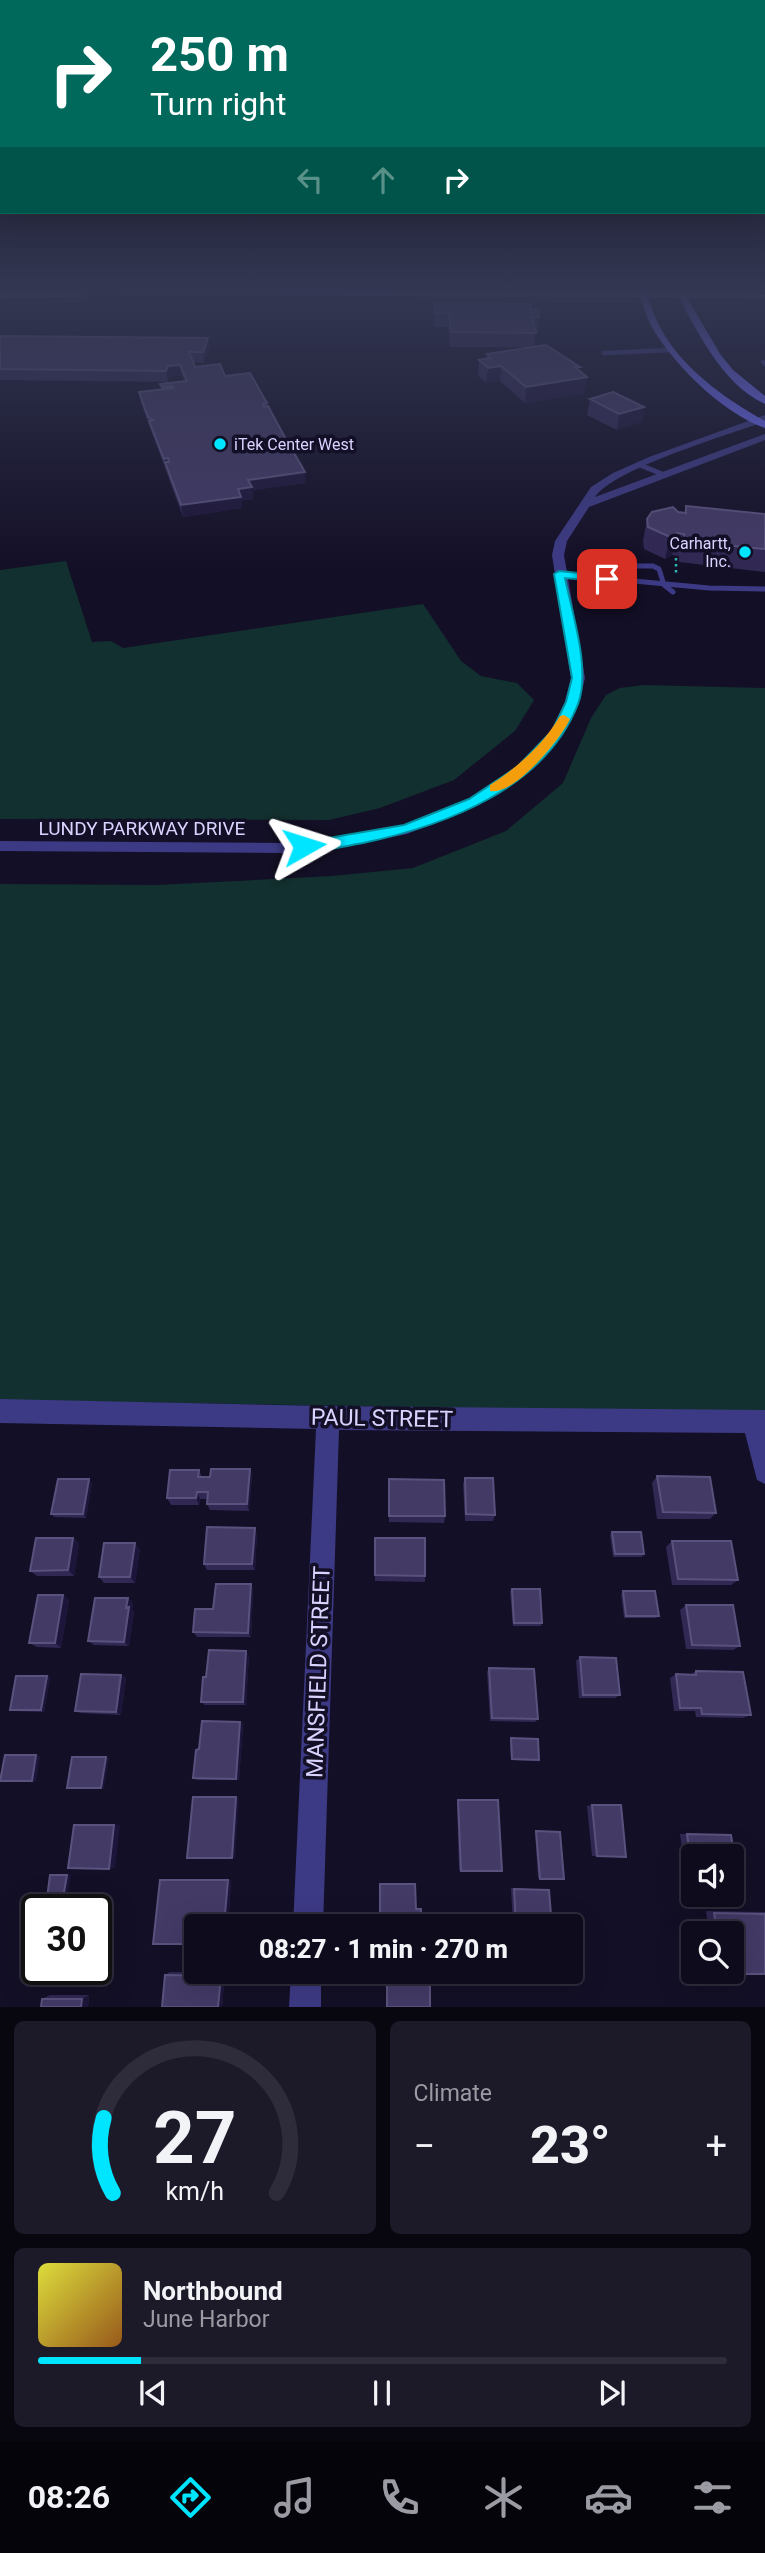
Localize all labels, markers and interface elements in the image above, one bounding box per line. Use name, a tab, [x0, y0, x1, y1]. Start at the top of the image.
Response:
text: 250 m	[150, 26, 289, 83]
icon: right	[35, 28, 126, 119]
text: Turn right	[150, 85, 286, 123]
icon: left	[291, 161, 329, 199]
icon: ahead	[364, 161, 402, 199]
icon: right	[437, 161, 475, 199]
place label: iTek Center West	[234, 435, 354, 454]
marker: iTek Center West	[212, 436, 228, 452]
place label: Carhartt, Inc.	[670, 534, 731, 571]
marker: Carhartt, Inc.	[737, 544, 753, 560]
pin	[577, 549, 637, 609]
icon: arrive	[588, 560, 626, 598]
position arrow	[267, 809, 341, 883]
street label: LUNDY PARKWAY DRIVE	[39, 817, 246, 840]
street label: PAUL STREET	[311, 1404, 454, 1433]
street label: MANSFIELD STREET	[301, 1565, 336, 1779]
map controls	[681, 1844, 744, 1984]
button: sound	[681, 1844, 744, 1907]
speed limit sign: 30	[21, 1894, 112, 1985]
button: search	[681, 1921, 744, 1984]
text: 08:27 · 1 min · 270 m	[259, 1934, 508, 1964]
text: Climate	[414, 2080, 492, 2107]
text: 27	[153, 2096, 237, 2182]
text: 23°	[530, 2115, 611, 2176]
text: −	[414, 2124, 435, 2168]
text: +	[705, 2124, 727, 2168]
text: km/h	[165, 2177, 224, 2206]
text: Northbound	[143, 2276, 283, 2306]
text: June Harbor	[143, 2306, 270, 2333]
icon: previous	[134, 2374, 172, 2412]
icon: pause	[363, 2374, 401, 2412]
icon: next	[593, 2374, 631, 2412]
icon: directions	[166, 2473, 215, 2522]
icon: music	[270, 2473, 319, 2522]
icon: phone	[375, 2473, 424, 2522]
icon: climate	[479, 2473, 528, 2522]
icon: car	[584, 2473, 633, 2522]
icon: filters	[688, 2473, 737, 2522]
text: 08:26	[28, 2478, 110, 2516]

